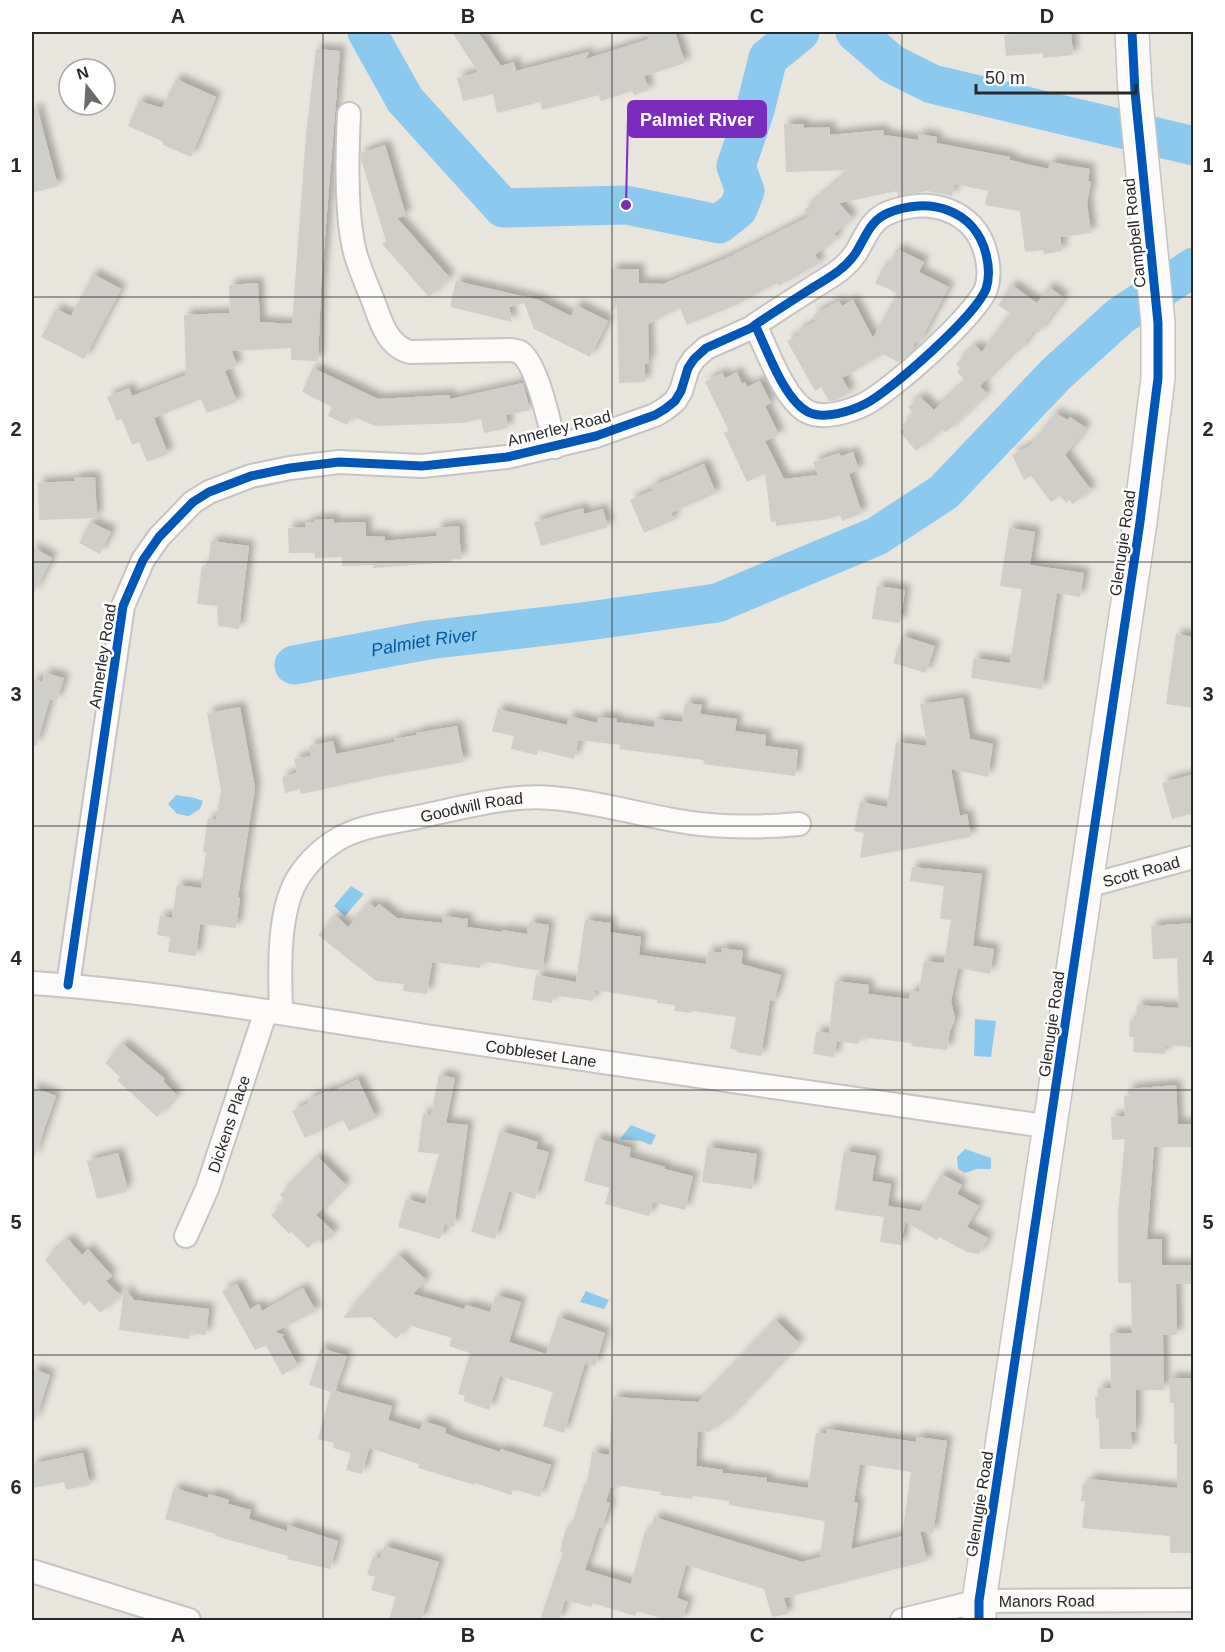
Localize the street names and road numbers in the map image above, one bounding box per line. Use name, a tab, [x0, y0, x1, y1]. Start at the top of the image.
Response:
street label: Campbell Road	[1120, 177, 1149, 289]
street label: Annerley Road	[506, 407, 613, 450]
street label: Glenugie Road	[1107, 489, 1138, 597]
street label: Annerley Road	[86, 602, 119, 710]
street label: Goodwill Road	[419, 790, 523, 825]
street label: Scott Road	[1101, 853, 1182, 890]
street label: Glenugie Road	[1036, 970, 1067, 1078]
street label: Cobbleset Lane	[484, 1037, 598, 1070]
street label: Dickens Place	[205, 1073, 253, 1175]
street label: Glenugie Road	[963, 1450, 996, 1558]
street label: Manors Road	[999, 1592, 1095, 1610]

